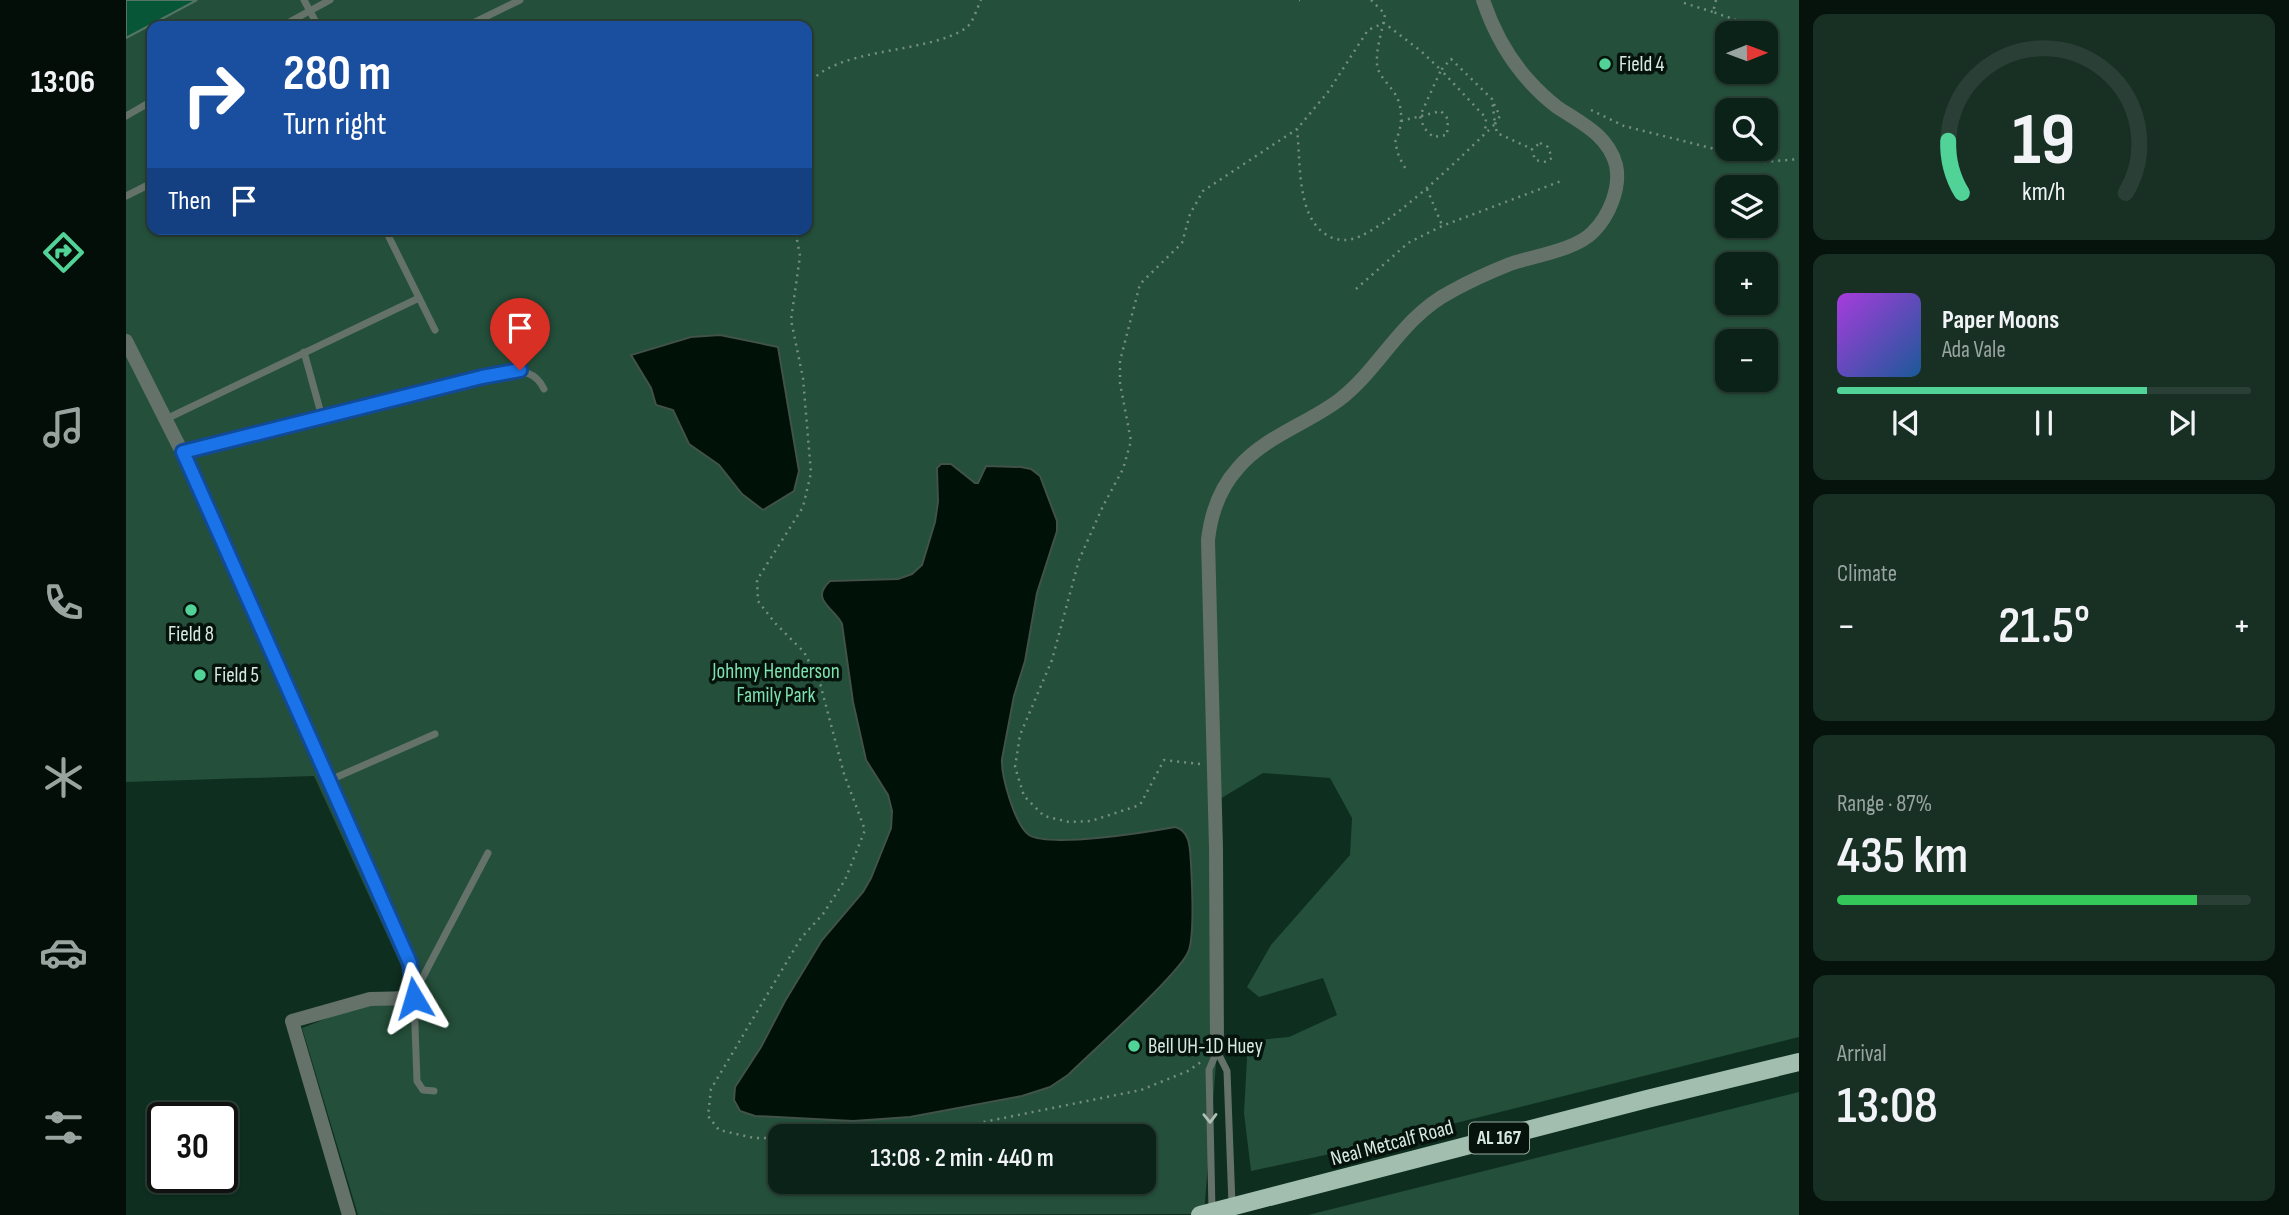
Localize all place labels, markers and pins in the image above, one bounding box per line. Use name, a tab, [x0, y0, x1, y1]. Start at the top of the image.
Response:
place label: Field 4	[1619, 52, 1665, 77]
marker: Field 4	[1597, 56, 1613, 72]
pin	[490, 298, 550, 370]
marker: Field 8	[183, 602, 199, 618]
place label: Field 8	[168, 622, 214, 647]
place label: Field 5	[214, 663, 259, 688]
marker: Field 5	[192, 667, 208, 683]
place label: Bell UH-1D Huey	[1148, 1034, 1263, 1059]
marker: Bell UH-1D Huey	[1126, 1038, 1142, 1054]

